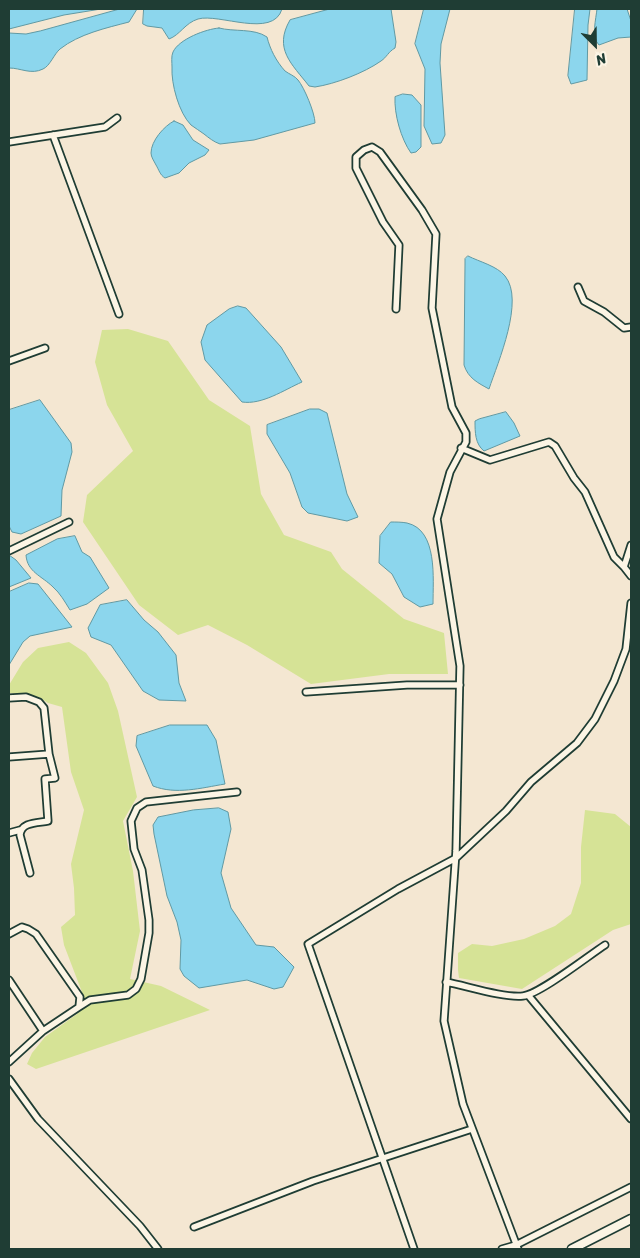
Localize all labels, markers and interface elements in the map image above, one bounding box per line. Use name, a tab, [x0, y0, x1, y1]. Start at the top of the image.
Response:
north arrow	[570, 20, 620, 70]
text: N	[592, 46, 610, 73]

